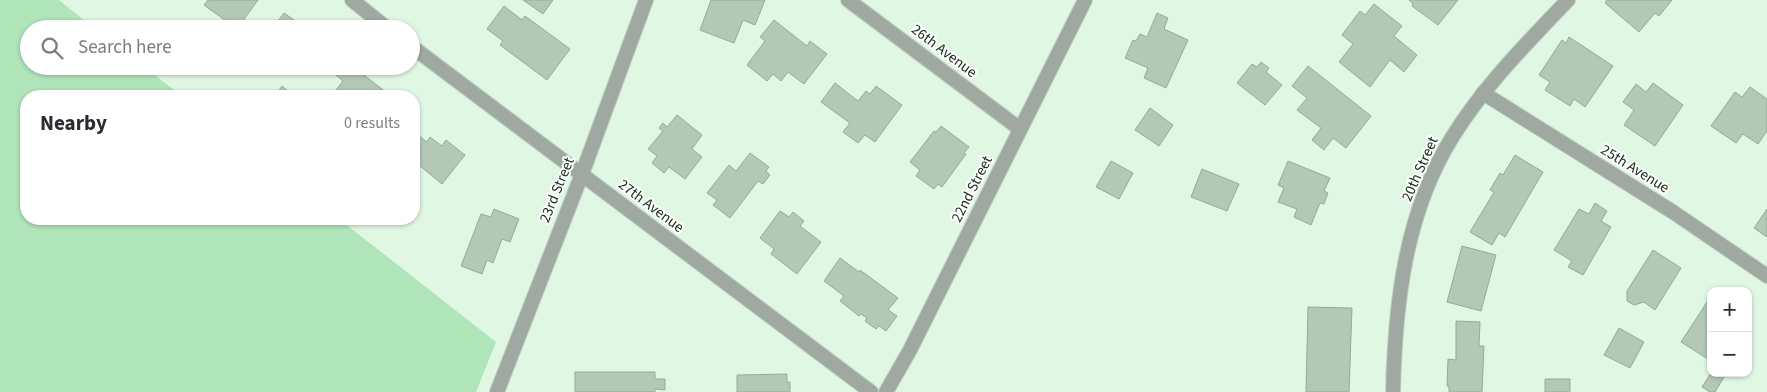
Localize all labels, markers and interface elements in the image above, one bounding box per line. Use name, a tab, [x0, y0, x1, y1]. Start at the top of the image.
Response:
street label: 26th Avenue	[907, 19, 981, 83]
search box	[20, 20, 420, 75]
icon: search	[38, 34, 66, 62]
text: Search here	[78, 34, 172, 61]
text: Nearby	[40, 108, 107, 138]
text: 0 results	[344, 112, 400, 134]
street label: 20th Street	[1396, 133, 1444, 205]
street label: 25th Avenue	[1597, 140, 1673, 198]
street label: 22nd Street	[946, 152, 998, 226]
street label: 23rd Street	[534, 154, 580, 226]
street label: 27th Avenue	[614, 174, 688, 238]
map controls	[1707, 287, 1752, 377]
button: +	[1707, 287, 1752, 332]
button: −	[1707, 332, 1752, 377]

